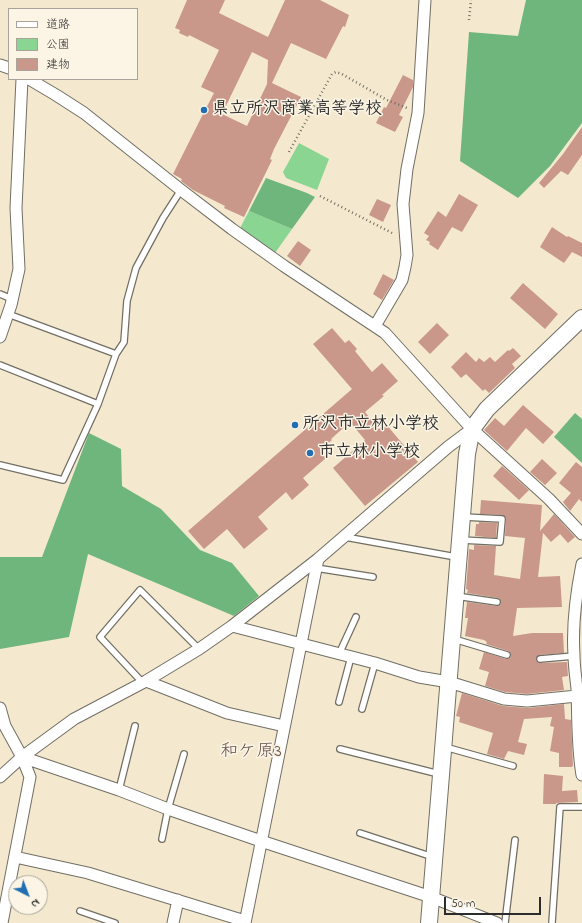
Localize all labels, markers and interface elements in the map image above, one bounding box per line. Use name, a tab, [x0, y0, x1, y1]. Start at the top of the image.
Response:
legend	[8, 8, 138, 80]
text: 道路	[46, 16, 70, 34]
text: 公園	[46, 36, 70, 54]
text: 建物	[46, 56, 70, 74]
place label: 県立所沢商業高等学校	[212, 100, 382, 120]
marker: 県立所沢商業高等学校	[199, 105, 209, 115]
place label: 所沢市立林小学校	[303, 415, 439, 435]
marker: 所沢市立林小学校	[290, 420, 300, 430]
place label: 市立林小学校	[318, 443, 420, 463]
marker: 市立林小学校	[305, 448, 315, 458]
district label: 和ケ原3	[220, 742, 282, 764]
north arrow	[8, 875, 48, 915]
scale bar	[446, 889, 543, 915]
text: N	[27, 895, 43, 912]
text: 50 m	[451, 895, 475, 913]

